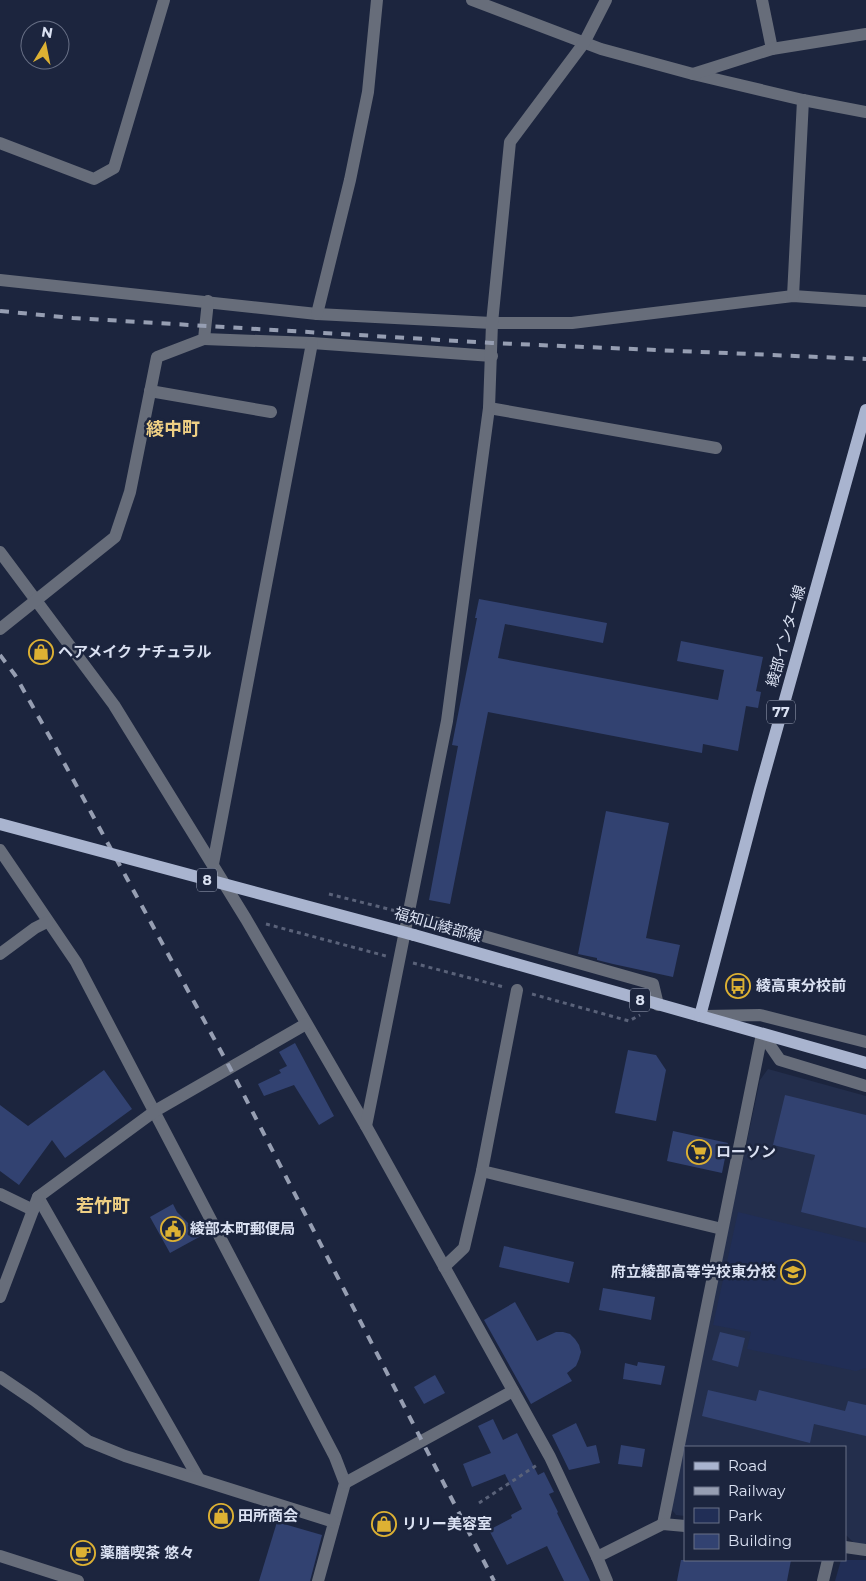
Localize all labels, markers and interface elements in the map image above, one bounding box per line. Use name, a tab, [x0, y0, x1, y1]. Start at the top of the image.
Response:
north arrow	[20, 20, 70, 70]
text: N	[40, 22, 54, 42]
district label: 綾中町	[146, 418, 200, 440]
street label: 綾部インター線	[762, 583, 809, 689]
shop icon: ヘアメイク ナチュラル	[28, 639, 54, 665]
place label: ヘアメイク ナチュラル	[58, 642, 211, 661]
road number: 77	[767, 700, 795, 724]
road number: 8	[197, 868, 217, 892]
street label: 福知山綾部線	[392, 903, 484, 946]
bus stop icon: 綾高東分校前	[725, 973, 751, 999]
place label: 綾高東分校前	[756, 976, 846, 995]
road number: 8	[630, 988, 650, 1012]
supermarket icon: ローソン	[686, 1139, 712, 1165]
place label: ローソン	[716, 1142, 776, 1161]
district label: 若竹町	[76, 1195, 130, 1217]
public building icon: 綾部本町郵便局	[160, 1216, 186, 1242]
place label: 綾部本町郵便局	[190, 1219, 295, 1238]
school or university icon: 府立綾部高等学校東分校	[780, 1259, 806, 1285]
place label: 府立綾部高等学校東分校	[611, 1262, 776, 1281]
legend	[684, 1446, 846, 1561]
text: Road	[728, 1456, 767, 1475]
text: Railway	[728, 1481, 786, 1500]
shop icon: 田所商会	[208, 1503, 234, 1529]
place label: 田所商会	[238, 1506, 298, 1525]
text: Park	[728, 1506, 762, 1525]
shop icon: リリー美容室	[371, 1511, 397, 1537]
place label: リリー美容室	[402, 1514, 492, 1533]
text: Building	[728, 1531, 792, 1550]
cafe icon: 薬膳喫茶 悠々	[70, 1540, 96, 1566]
place label: 薬膳喫茶 悠々	[100, 1543, 194, 1562]

